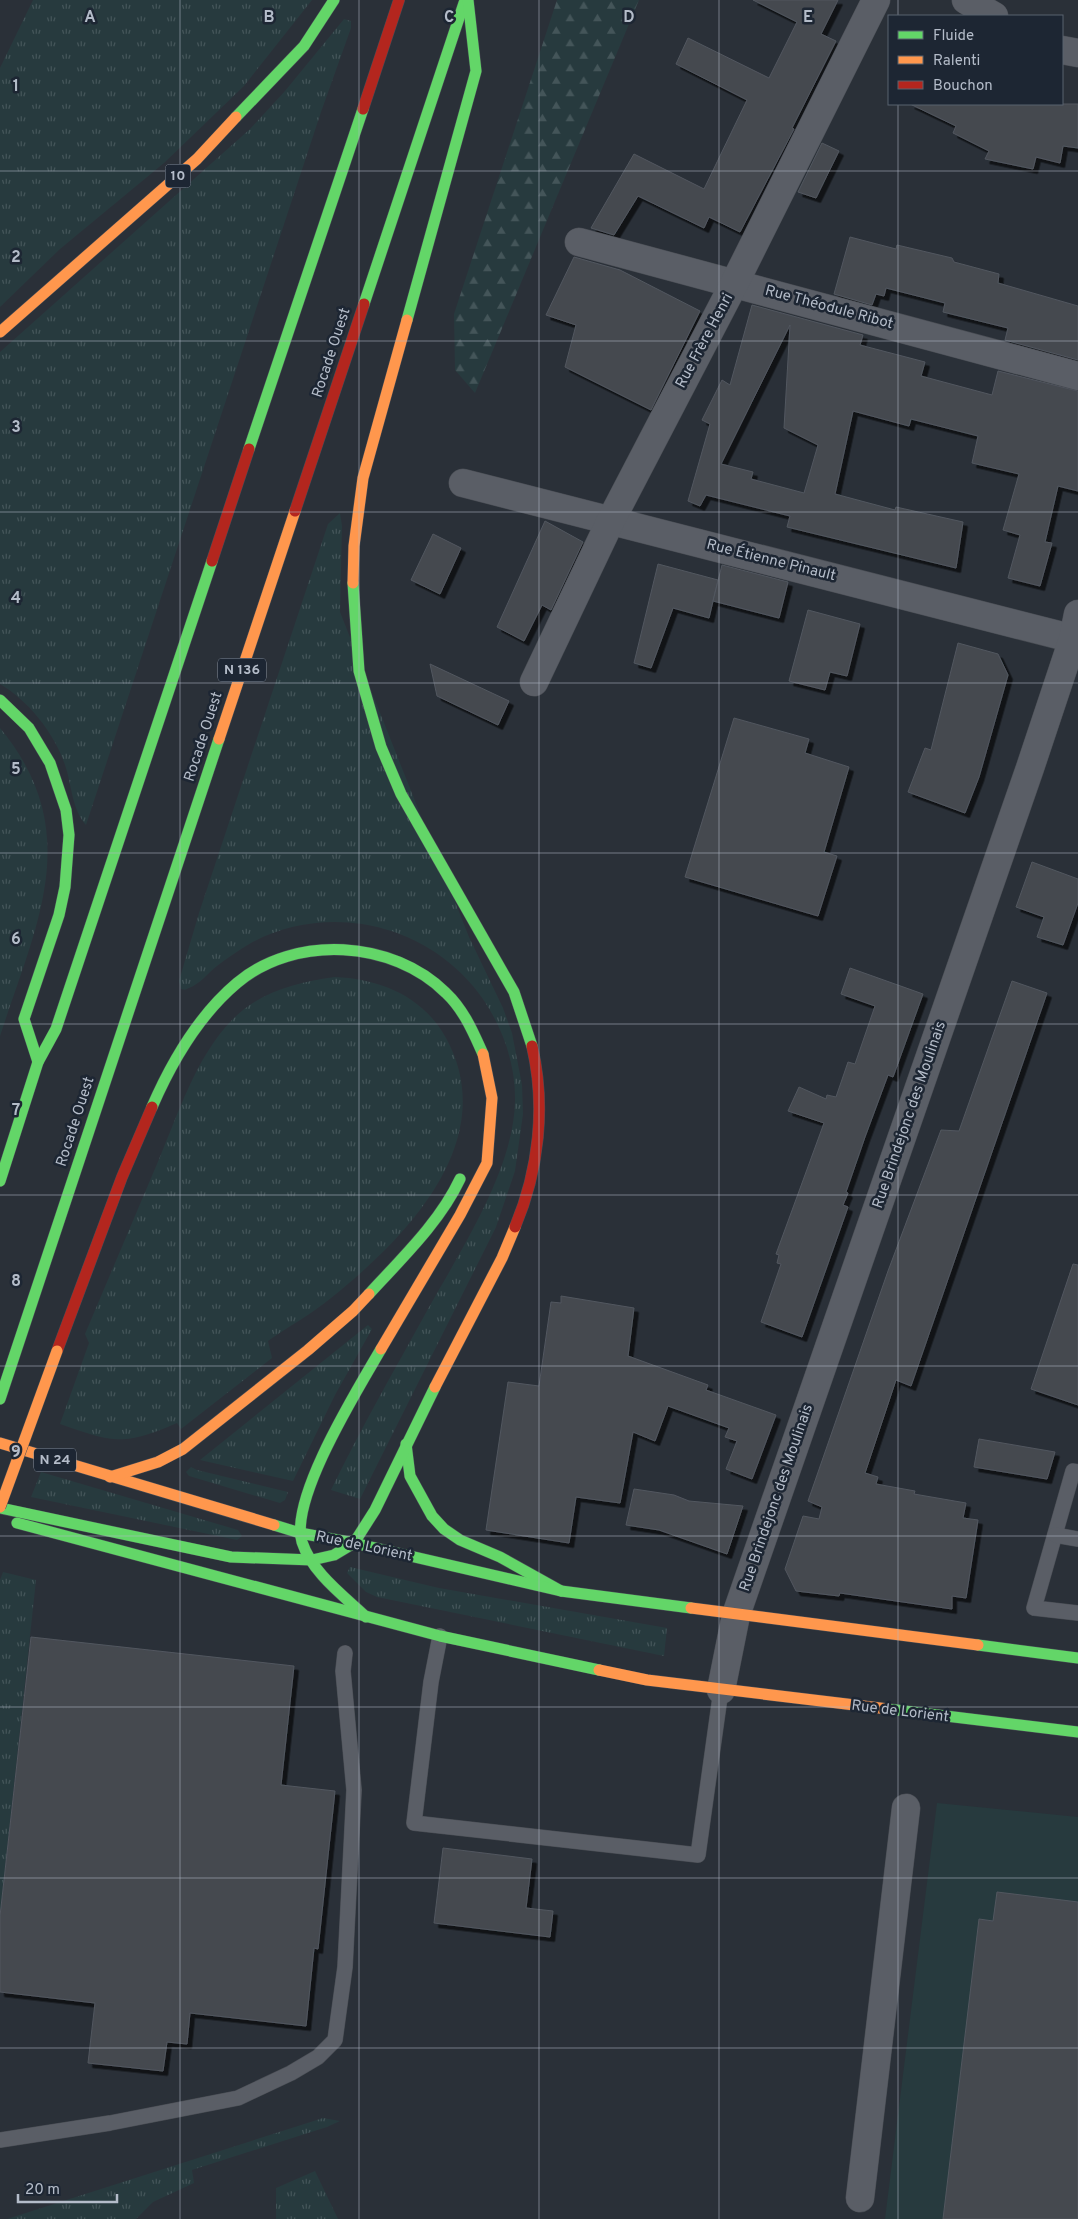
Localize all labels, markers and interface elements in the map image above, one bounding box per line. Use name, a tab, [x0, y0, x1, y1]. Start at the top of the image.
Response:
text: A	[84, 8, 96, 28]
text: B	[263, 8, 275, 28]
text: C	[444, 8, 454, 28]
text: D	[623, 8, 635, 28]
text: E	[803, 8, 813, 28]
legend	[888, 15, 1063, 105]
text: Fluide	[933, 27, 974, 46]
text: Ralenti	[933, 52, 980, 71]
text: 1	[13, 77, 19, 97]
text: Bouchon	[933, 77, 993, 96]
road number: 10	[166, 165, 190, 188]
text: 2	[11, 248, 21, 268]
street label: Rue Théodule Ribot	[763, 282, 895, 334]
street label: Rue Frère Henri	[672, 290, 738, 392]
street label: Rocade Ouest	[309, 306, 355, 400]
text: 3	[11, 418, 21, 438]
street label: Rue Étienne Pinault	[704, 535, 838, 586]
text: 4	[11, 589, 21, 609]
road number: N 136	[218, 658, 266, 682]
street label: Rocade Ouest	[181, 690, 227, 784]
text: 5	[11, 760, 21, 780]
text: 6	[11, 930, 21, 950]
street label: Rue Brindejonc des Moulinais	[869, 1019, 951, 1211]
street label: Rocade Ouest	[53, 1075, 99, 1169]
text: 7	[12, 1101, 20, 1121]
text: 8	[11, 1272, 21, 1292]
street label: Rue Brindejonc des Moulinais	[736, 1402, 818, 1594]
text: 9	[11, 1443, 21, 1463]
road number: N 24	[34, 1448, 76, 1472]
street label: Rue de Lorient	[314, 1528, 414, 1566]
street label: Rue de Lorient	[850, 1697, 950, 1727]
scale bar	[18, 2172, 116, 2204]
text: 20 m	[25, 2181, 60, 2200]

